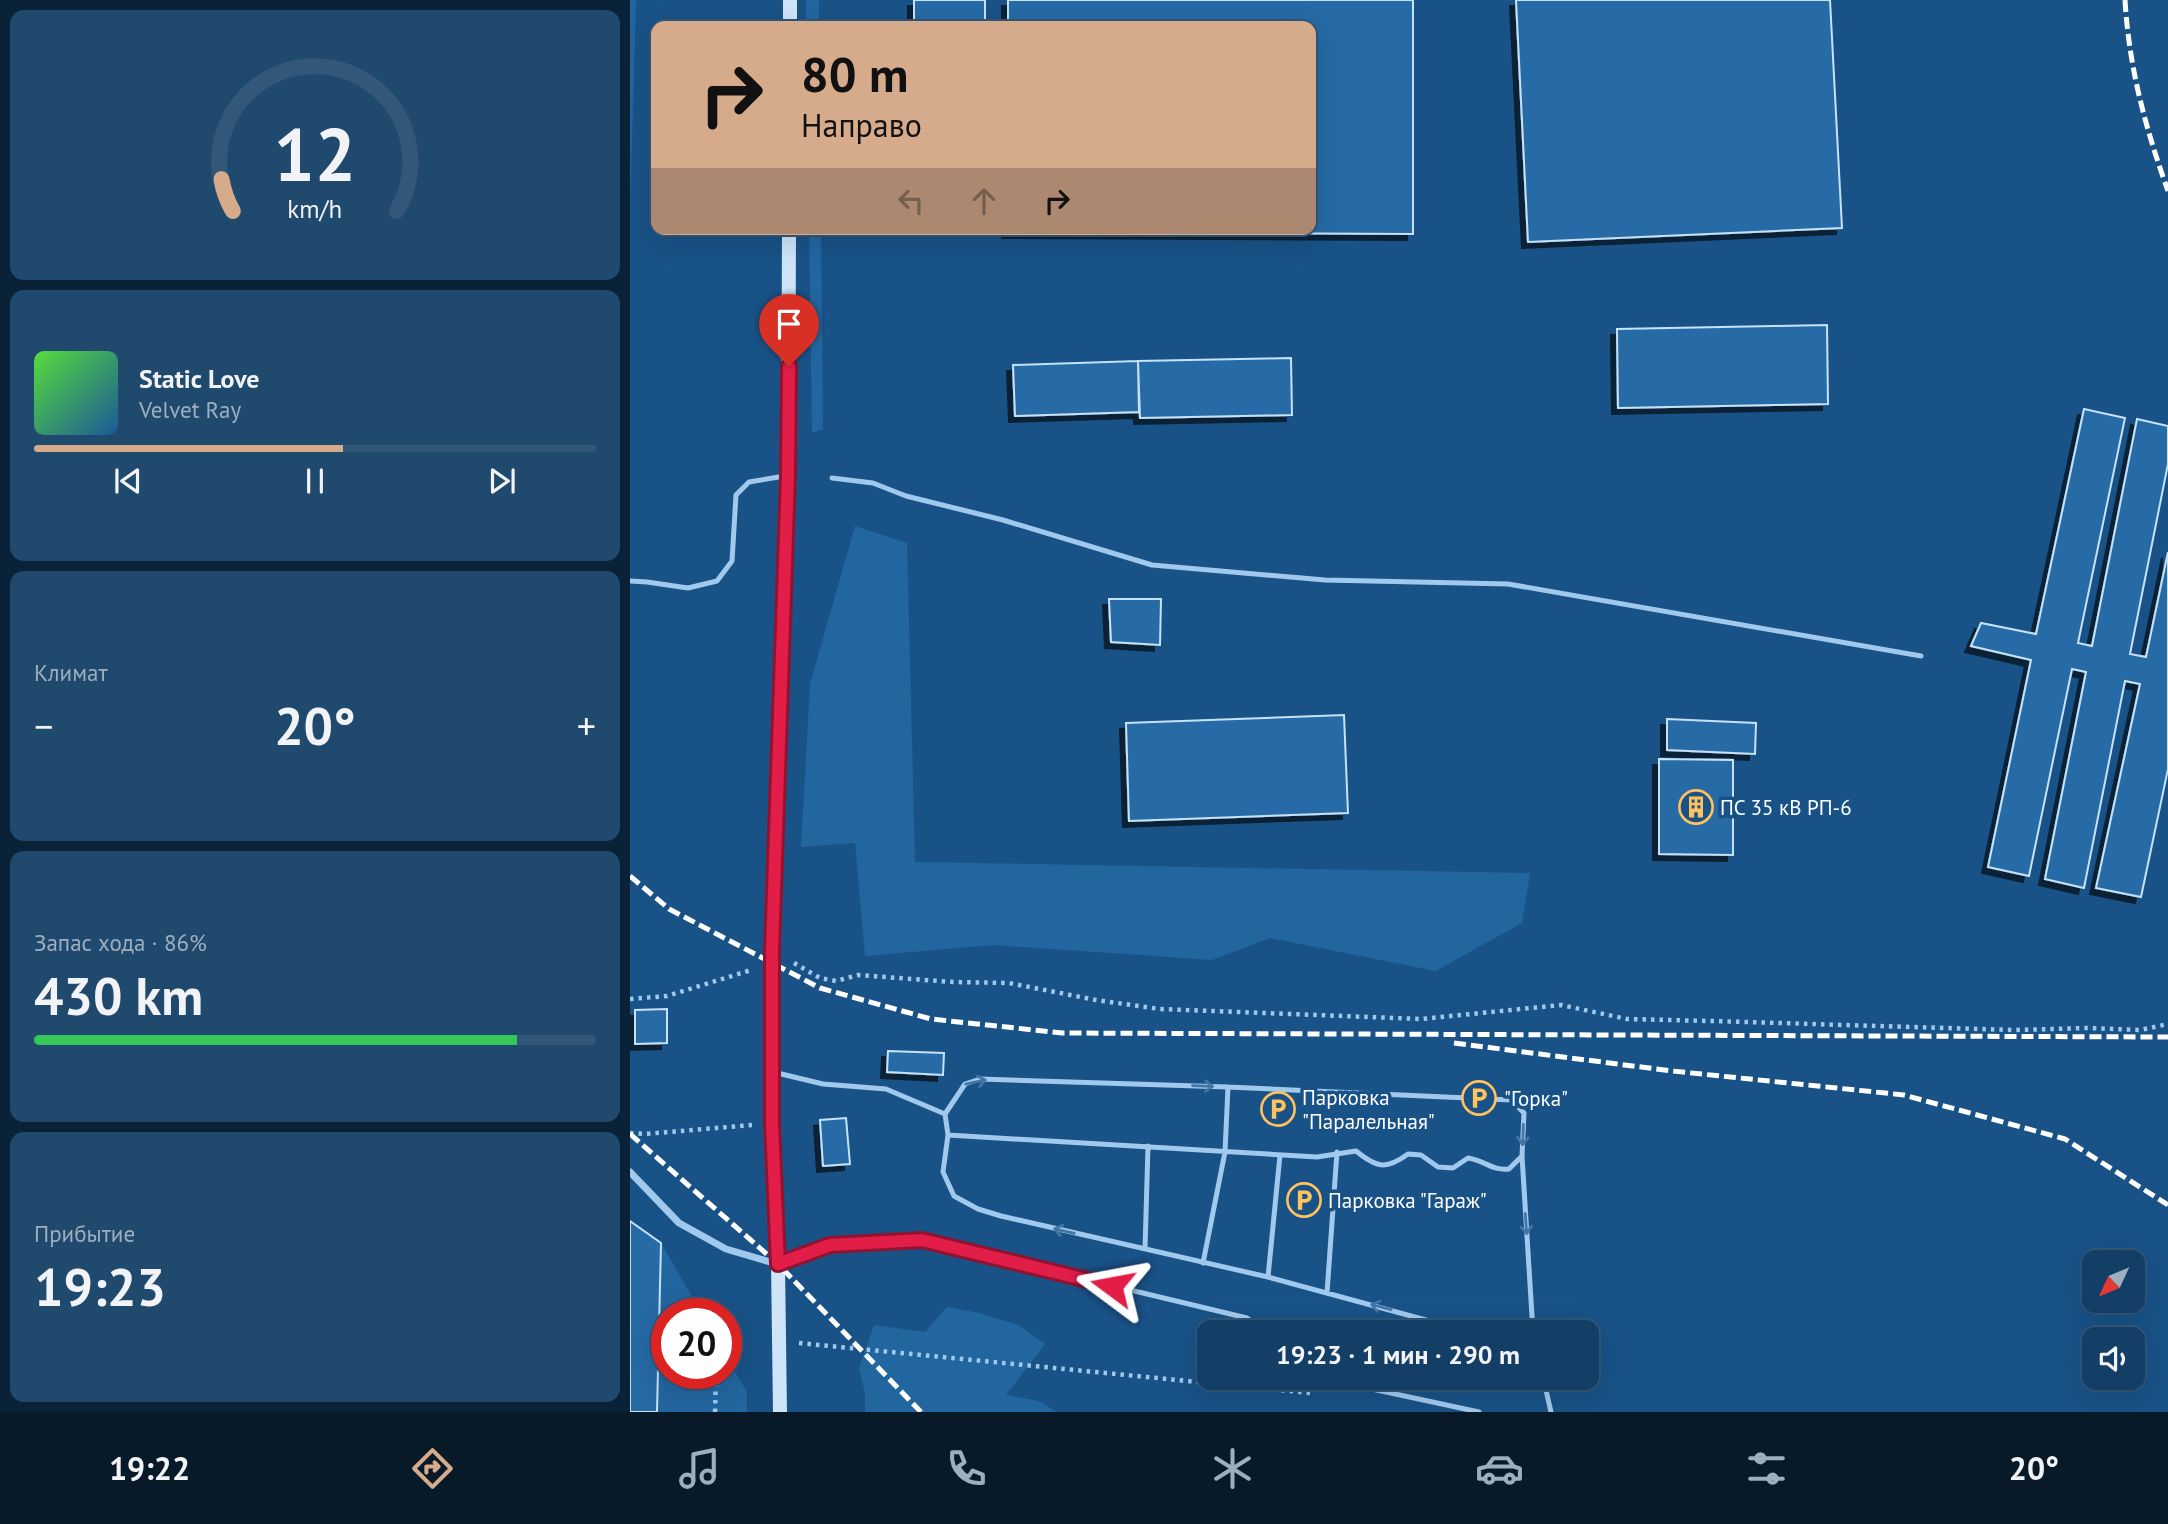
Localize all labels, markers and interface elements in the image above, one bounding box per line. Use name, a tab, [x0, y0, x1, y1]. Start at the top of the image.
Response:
text: 80 m	[801, 42, 908, 106]
icon: right	[686, 49, 777, 140]
text: Направо	[801, 104, 922, 146]
text: 12	[274, 108, 356, 202]
icon: left	[892, 182, 930, 220]
icon: ahead	[965, 182, 1003, 220]
icon: right	[1038, 182, 1076, 220]
text: km/h	[288, 193, 342, 225]
pin	[759, 294, 819, 366]
icon: arrive	[770, 305, 808, 343]
text: Static Love	[139, 362, 260, 395]
text: Velvet Ray	[139, 395, 241, 424]
icon: previous	[109, 462, 147, 500]
icon: pause	[296, 462, 334, 500]
icon: next	[483, 462, 521, 500]
text: Климат	[34, 658, 108, 687]
text: 20°	[274, 692, 356, 759]
text: −	[34, 701, 53, 750]
text: +	[577, 701, 596, 750]
building icon: ПС 35 кВ РП-6	[1677, 788, 1715, 826]
place label: ПС 35 кВ РП-6	[1720, 794, 1852, 821]
text: Запас хода · 86%	[34, 928, 207, 957]
text: 430 km	[34, 962, 203, 1029]
one-way arrow	[964, 1074, 986, 1087]
one-way arrow	[1191, 1079, 1214, 1092]
parking icon: "Горка"	[1460, 1079, 1498, 1117]
place label: Парковка "Паралельная"	[1302, 1084, 1435, 1135]
place label: "Горка"	[1504, 1085, 1568, 1112]
parking icon: Парковка "Паралельная"	[1259, 1090, 1297, 1128]
one-way arrow	[1516, 1124, 1529, 1146]
parking icon: Парковка "Гараж"	[1285, 1181, 1323, 1219]
place label: Парковка "Гараж"	[1328, 1187, 1487, 1214]
one-way arrow	[1520, 1212, 1533, 1235]
text: Прибытие	[34, 1219, 135, 1248]
one-way arrow	[1053, 1224, 1076, 1237]
position arrow	[1075, 1249, 1149, 1323]
north arrow	[2082, 1250, 2146, 1312]
map controls	[2082, 1250, 2145, 1390]
text: 19:23	[34, 1253, 166, 1320]
speed limit sign: 20	[651, 1298, 742, 1389]
one-way arrow	[1370, 1300, 1392, 1313]
button: sound	[2082, 1327, 2145, 1390]
text: 19:23 · 1 мин · 290 m	[1276, 1338, 1520, 1371]
icon: directions	[408, 1444, 457, 1493]
icon: music	[675, 1444, 724, 1493]
icon: phone	[942, 1444, 991, 1493]
icon: climate	[1208, 1444, 1257, 1493]
icon: car	[1475, 1444, 1524, 1493]
icon: filters	[1742, 1444, 1791, 1493]
text: 19:22	[109, 1447, 190, 1489]
text: 20°	[2009, 1447, 2059, 1489]

